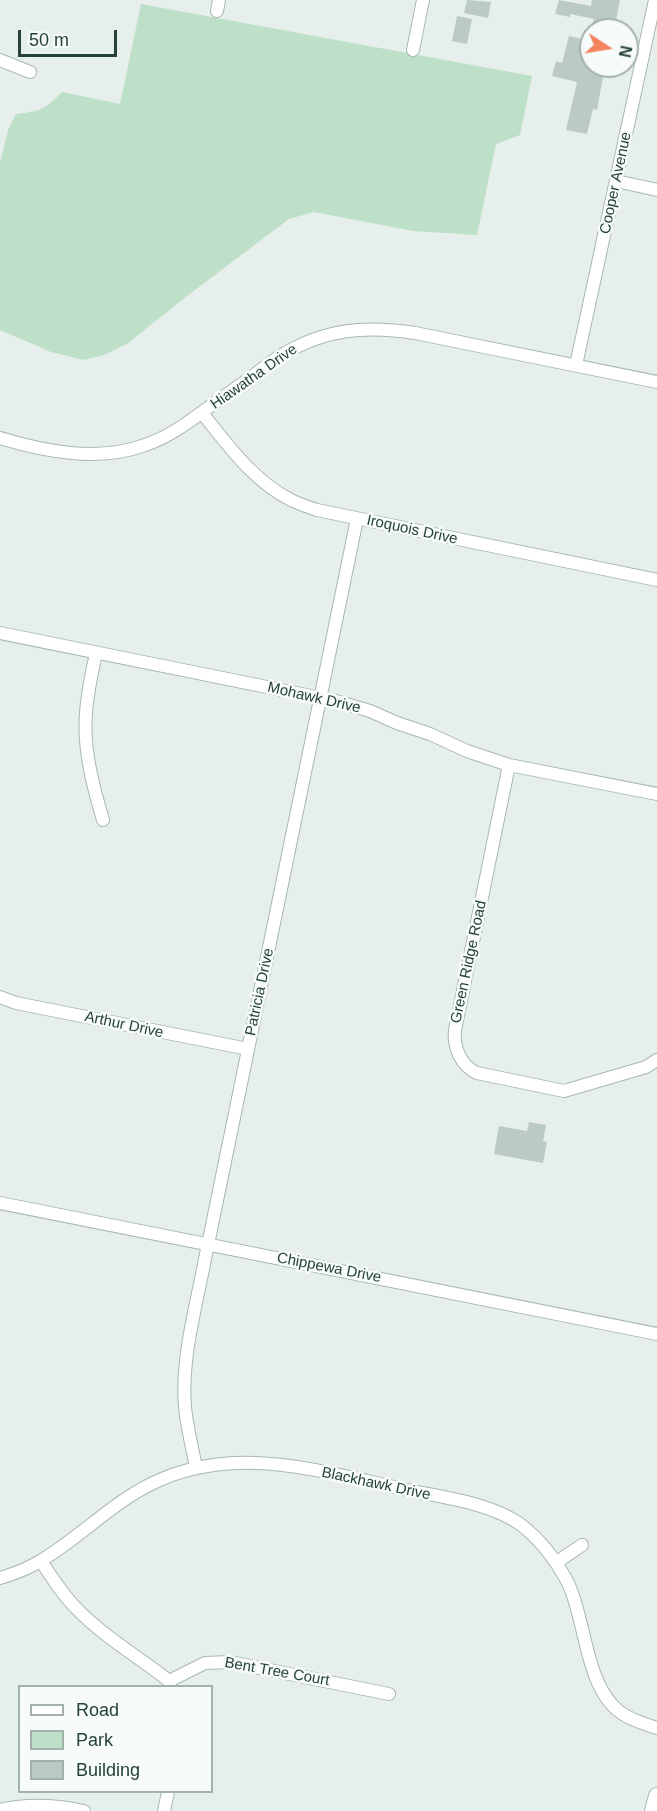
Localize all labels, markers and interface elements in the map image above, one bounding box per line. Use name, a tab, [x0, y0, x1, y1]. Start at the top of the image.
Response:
scale bar	[21, 18, 120, 56]
north arrow	[579, 18, 639, 78]
text: 50 m	[29, 30, 69, 50]
text: N	[616, 44, 635, 59]
street label: Cooper Avenue	[596, 130, 636, 236]
street label: Hiawatha Drive	[207, 340, 301, 414]
street label: Iroquois Drive	[365, 512, 459, 548]
street label: Mohawk Drive	[266, 679, 362, 717]
street label: Green Ridge Road	[447, 899, 491, 1025]
street label: Patricia Drive	[242, 947, 278, 1037]
street label: Arthur Drive	[83, 1008, 165, 1042]
street label: Chippewa Drive	[275, 1249, 383, 1287]
street label: Blackhawk Drive	[320, 1464, 432, 1504]
street label: Bent Tree Court	[223, 1654, 331, 1690]
legend	[18, 1685, 213, 1793]
text: Road	[76, 1700, 119, 1720]
text: Park	[76, 1730, 113, 1750]
text: Building	[76, 1760, 140, 1780]

